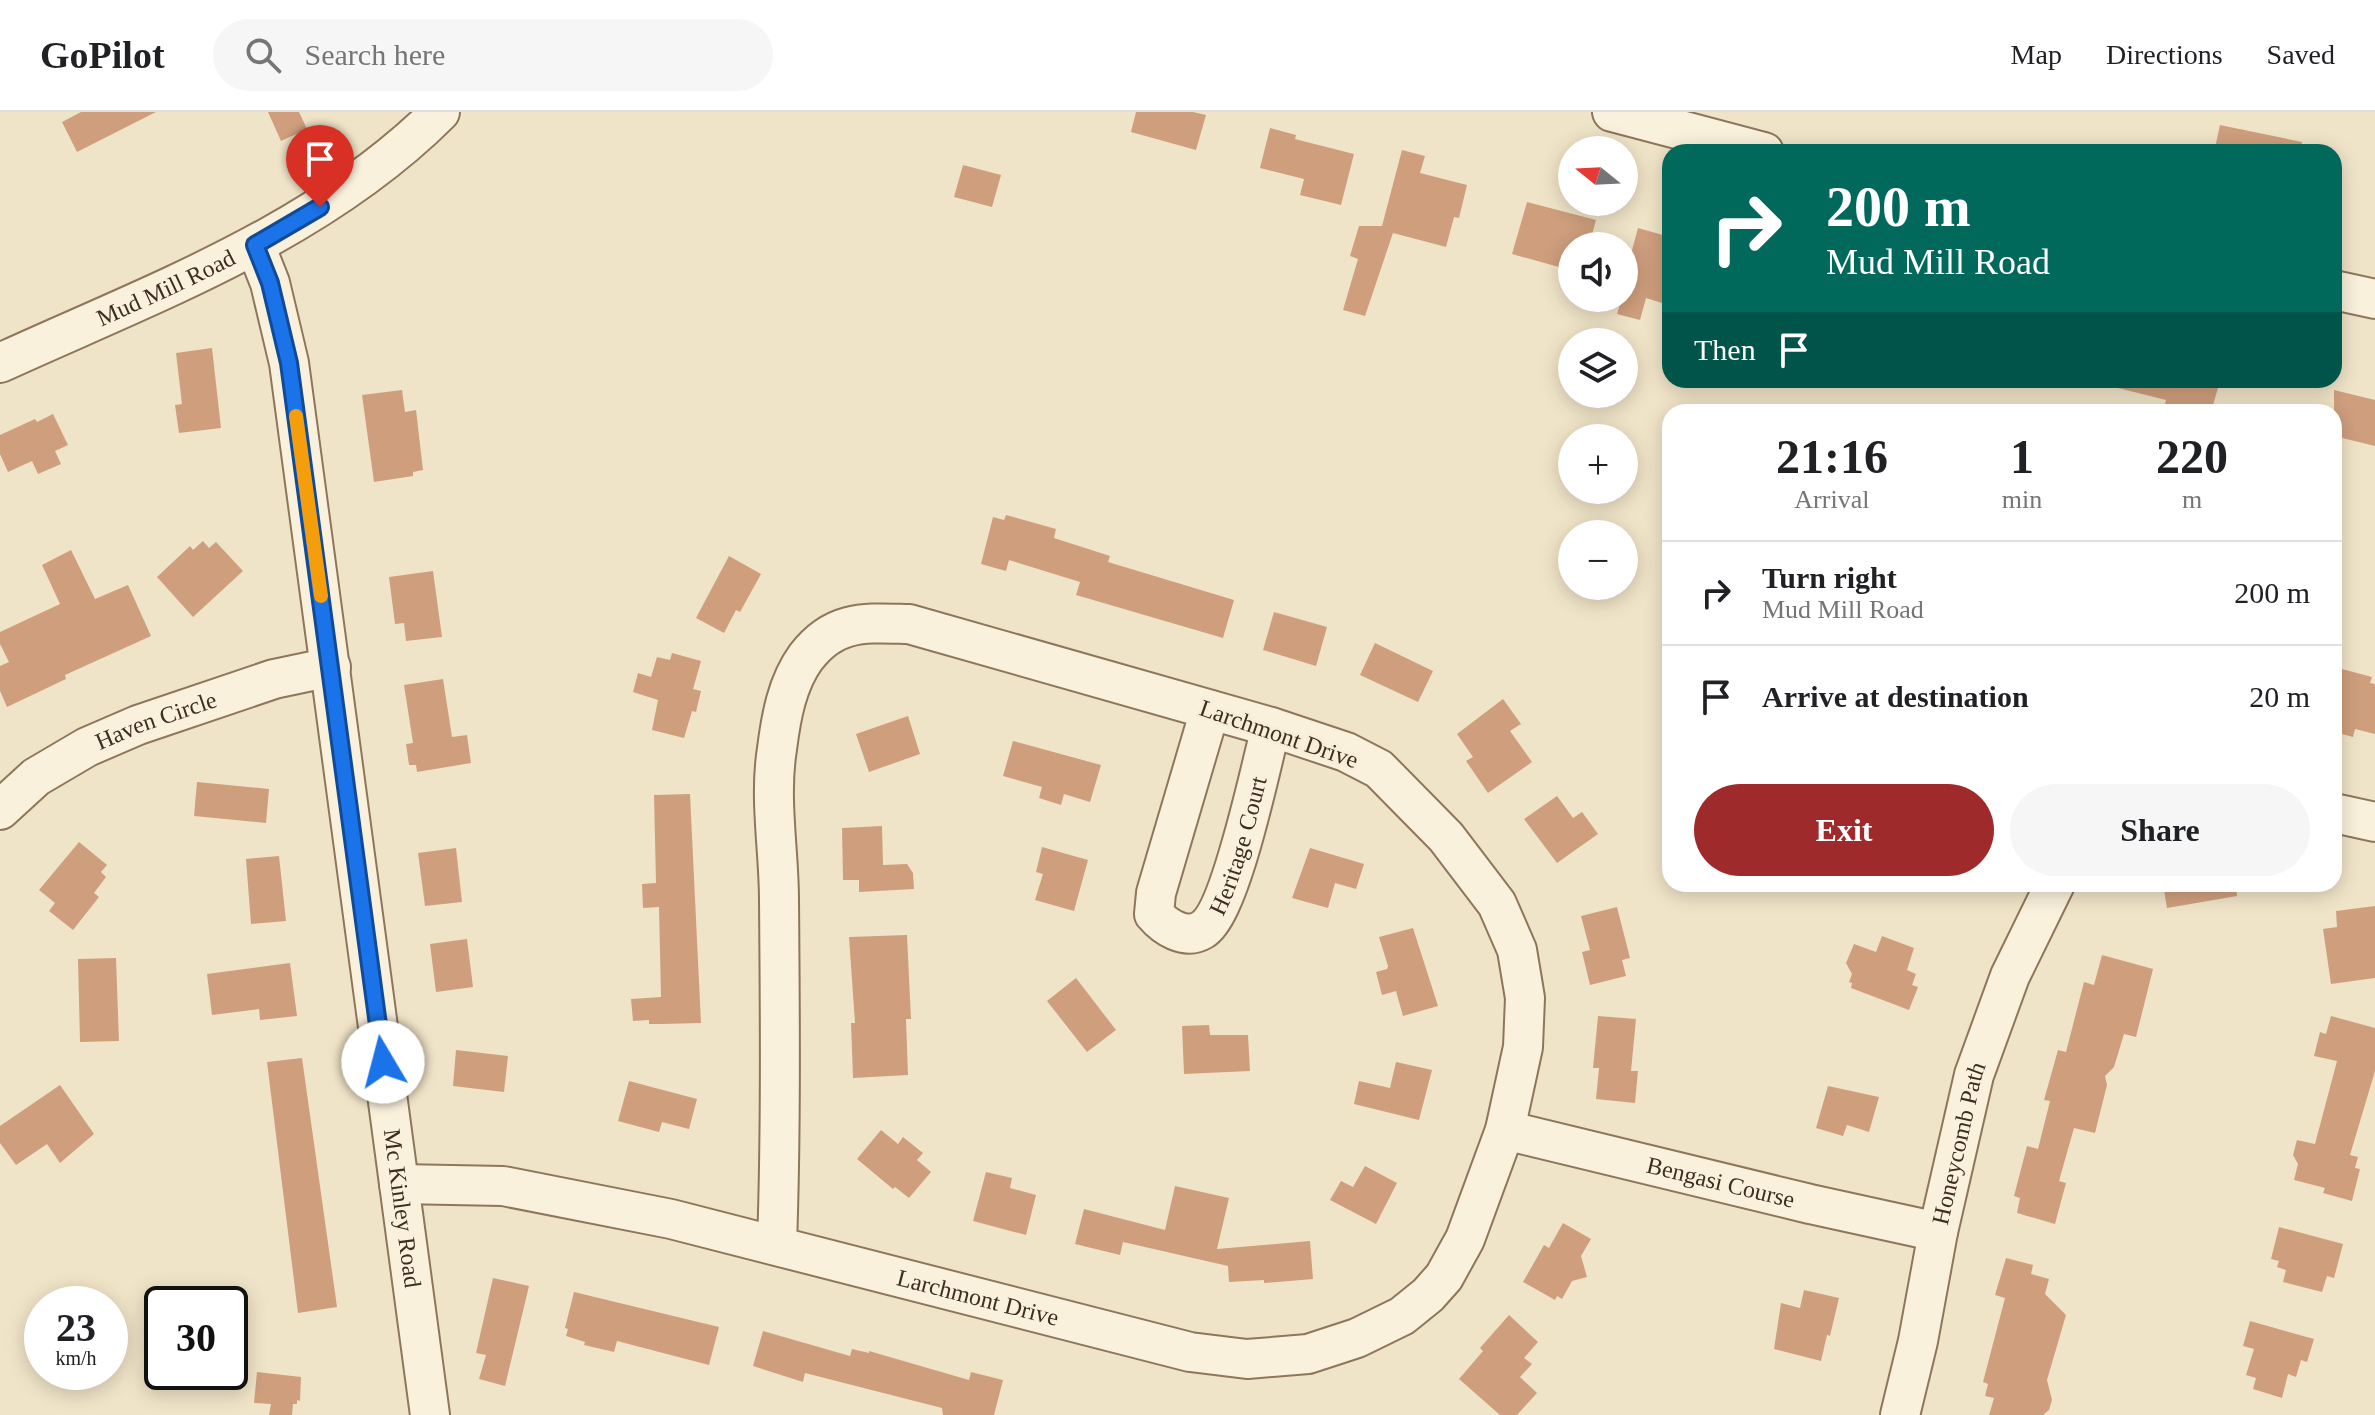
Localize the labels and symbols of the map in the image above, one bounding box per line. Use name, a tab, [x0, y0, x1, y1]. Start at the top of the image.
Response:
pin	[286, 125, 354, 207]
north arrow	[1558, 136, 1638, 216]
street label: Mud Mill Road	[93, 244, 239, 331]
street label: Haven Circle	[91, 686, 220, 755]
street label: Larchmont Drive	[1196, 695, 1362, 773]
street label: Heritage Court	[1204, 774, 1272, 919]
position arrow	[341, 1020, 425, 1104]
street label: Honeycomb Path	[1927, 1058, 1991, 1227]
street label: Mc Kinley Road	[379, 1127, 426, 1289]
street label: Bengasi Course	[1644, 1152, 1797, 1213]
street label: Larchmont Drive	[894, 1264, 1061, 1331]
speed limit sign: 30	[144, 1286, 248, 1390]

